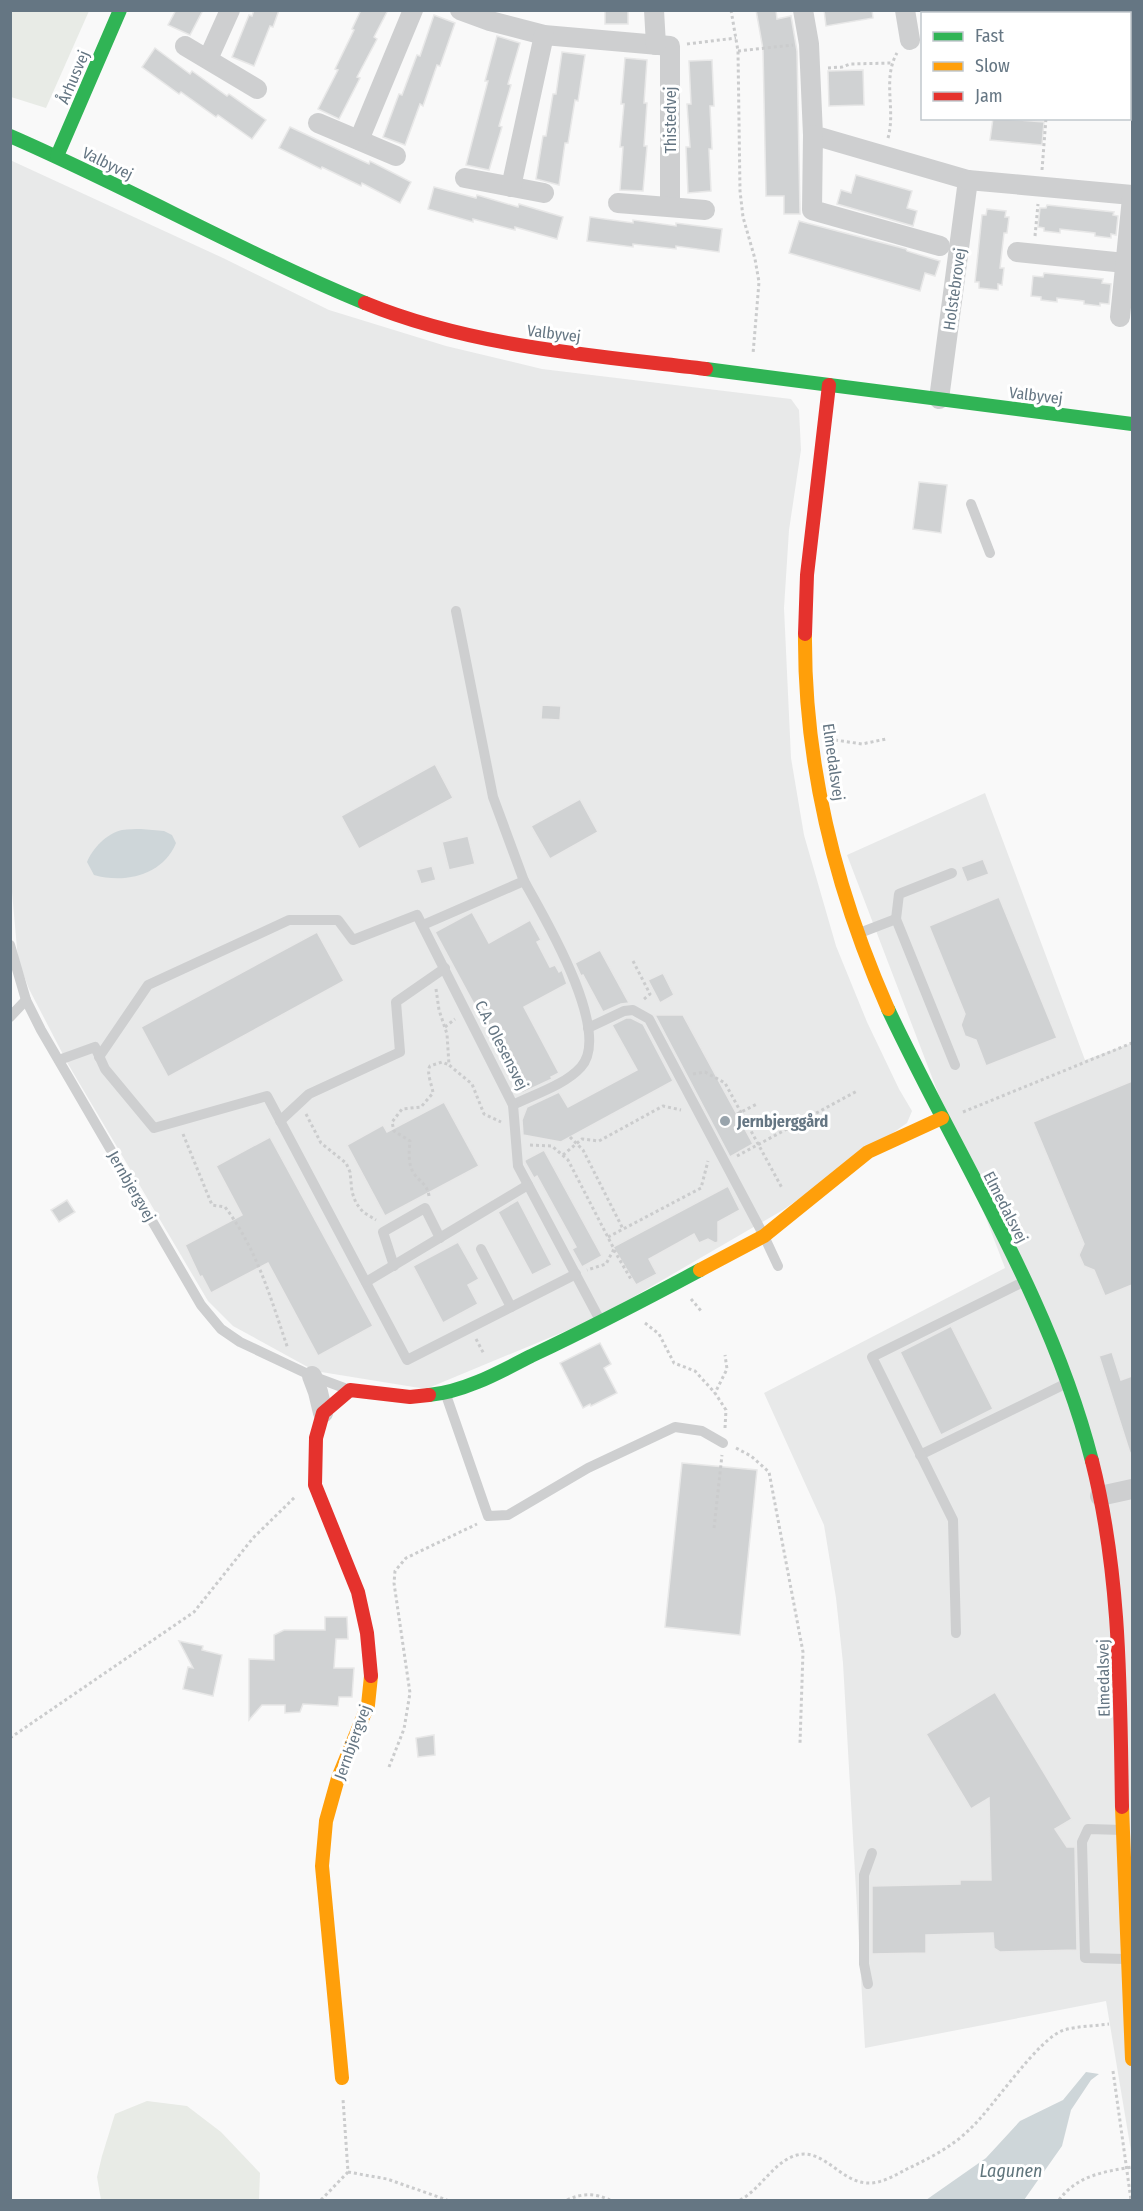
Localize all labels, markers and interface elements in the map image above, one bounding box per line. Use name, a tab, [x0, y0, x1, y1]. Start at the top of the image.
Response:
legend	[921, 12, 1131, 120]
text: Fast	[975, 25, 1004, 47]
street label: Århusvej	[53, 47, 93, 107]
text: Slow	[975, 55, 1010, 77]
text: Jam	[975, 85, 1003, 107]
street label: Thistedvej	[661, 86, 680, 154]
street label: Valbyvej	[79, 143, 136, 184]
street label: Holstebrovej	[939, 247, 970, 332]
street label: Valbyvej	[526, 321, 582, 346]
street label: Valbyvej	[1008, 383, 1064, 408]
street label: Elmedalsvej	[819, 722, 848, 802]
street label: C.A. Olesensvej	[471, 997, 532, 1093]
place label: Jernbjerggård	[736, 1112, 828, 1131]
marker: Jernbjerggård	[718, 1114, 732, 1128]
street label: Jernbjergvej	[104, 1147, 159, 1225]
street label: Elmedalsvej	[979, 1168, 1032, 1246]
street label: Elmedalsvej	[1093, 1639, 1114, 1717]
street label: Jernbjergvej	[330, 1702, 375, 1782]
water label: Lagunen	[980, 2160, 1042, 2182]

